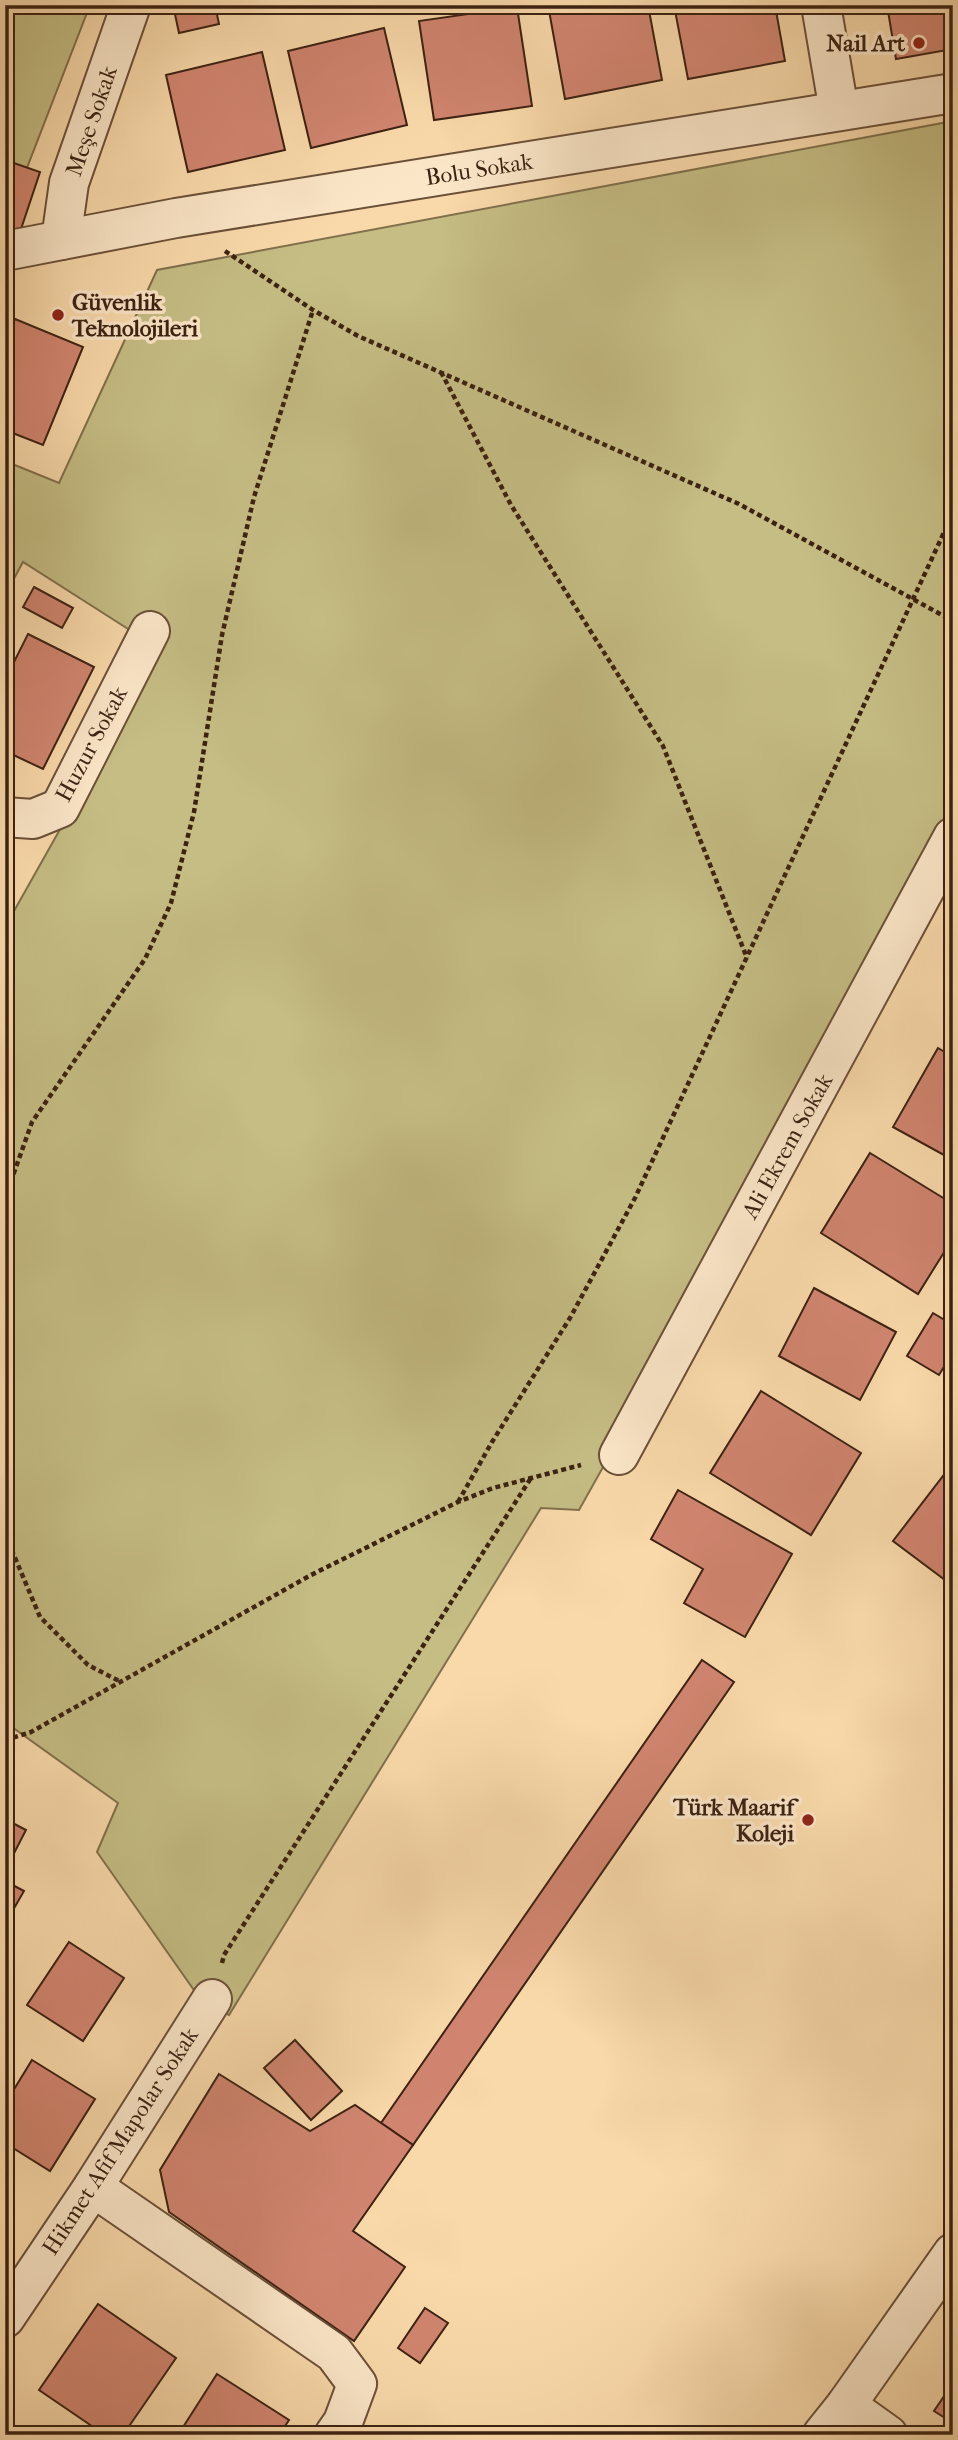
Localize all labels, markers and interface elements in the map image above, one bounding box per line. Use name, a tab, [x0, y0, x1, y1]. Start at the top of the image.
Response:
place label: Nail Art	[826, 30, 906, 57]
marker: Nail Art	[911, 35, 927, 51]
street label: Meşe Sokak	[60, 61, 123, 180]
street label: Bolu Sokak	[424, 148, 536, 191]
place label: Güvenlik Teknolojileri	[71, 289, 198, 342]
marker: Güvenlik Teknolojileri	[50, 307, 66, 323]
street label: Huzur Sokak	[50, 681, 134, 806]
street label: Ali Ekrem Sokak	[736, 1068, 839, 1224]
place label: Türk Maarif Koleji	[672, 1794, 799, 1847]
marker: Türk Maarif Koleji	[800, 1812, 816, 1828]
street label: Hikmet Afif Mapolar Sokak	[37, 2022, 205, 2260]

